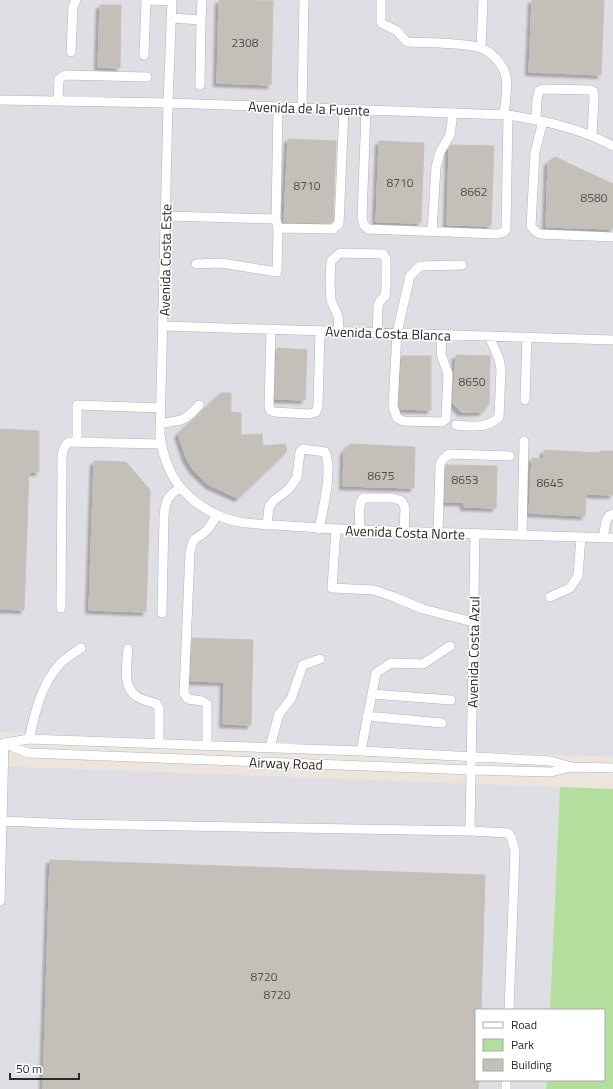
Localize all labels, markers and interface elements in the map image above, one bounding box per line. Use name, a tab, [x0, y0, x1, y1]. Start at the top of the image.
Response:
house number: 2308	[232, 33, 259, 52]
street label: Avenida de la Fuente	[248, 95, 370, 121]
house number: 8710	[387, 173, 414, 192]
house number: 8710	[294, 176, 321, 195]
house number: 8662	[461, 182, 487, 201]
house number: 8580	[581, 188, 608, 207]
street label: Avenida Costa Este	[154, 204, 176, 316]
street label: Avenida Costa Blanca	[325, 320, 451, 346]
house number: 8650	[459, 372, 486, 391]
house number: 8675	[368, 466, 395, 485]
house number: 8653	[452, 470, 478, 489]
house number: 8645	[537, 473, 564, 492]
street label: Avenida Costa Norte	[345, 519, 465, 545]
street label: Avenida Costa Azul	[462, 596, 484, 708]
street label: Airway Road	[249, 751, 323, 775]
house number: 8720	[251, 967, 278, 986]
house number: 8720	[264, 985, 291, 1004]
legend	[475, 1009, 605, 1081]
text: Road	[511, 1015, 537, 1034]
text: Park	[511, 1035, 534, 1054]
scale bar	[10, 1055, 79, 1081]
text: Building	[511, 1055, 552, 1074]
text: 50 m	[16, 1059, 42, 1078]

